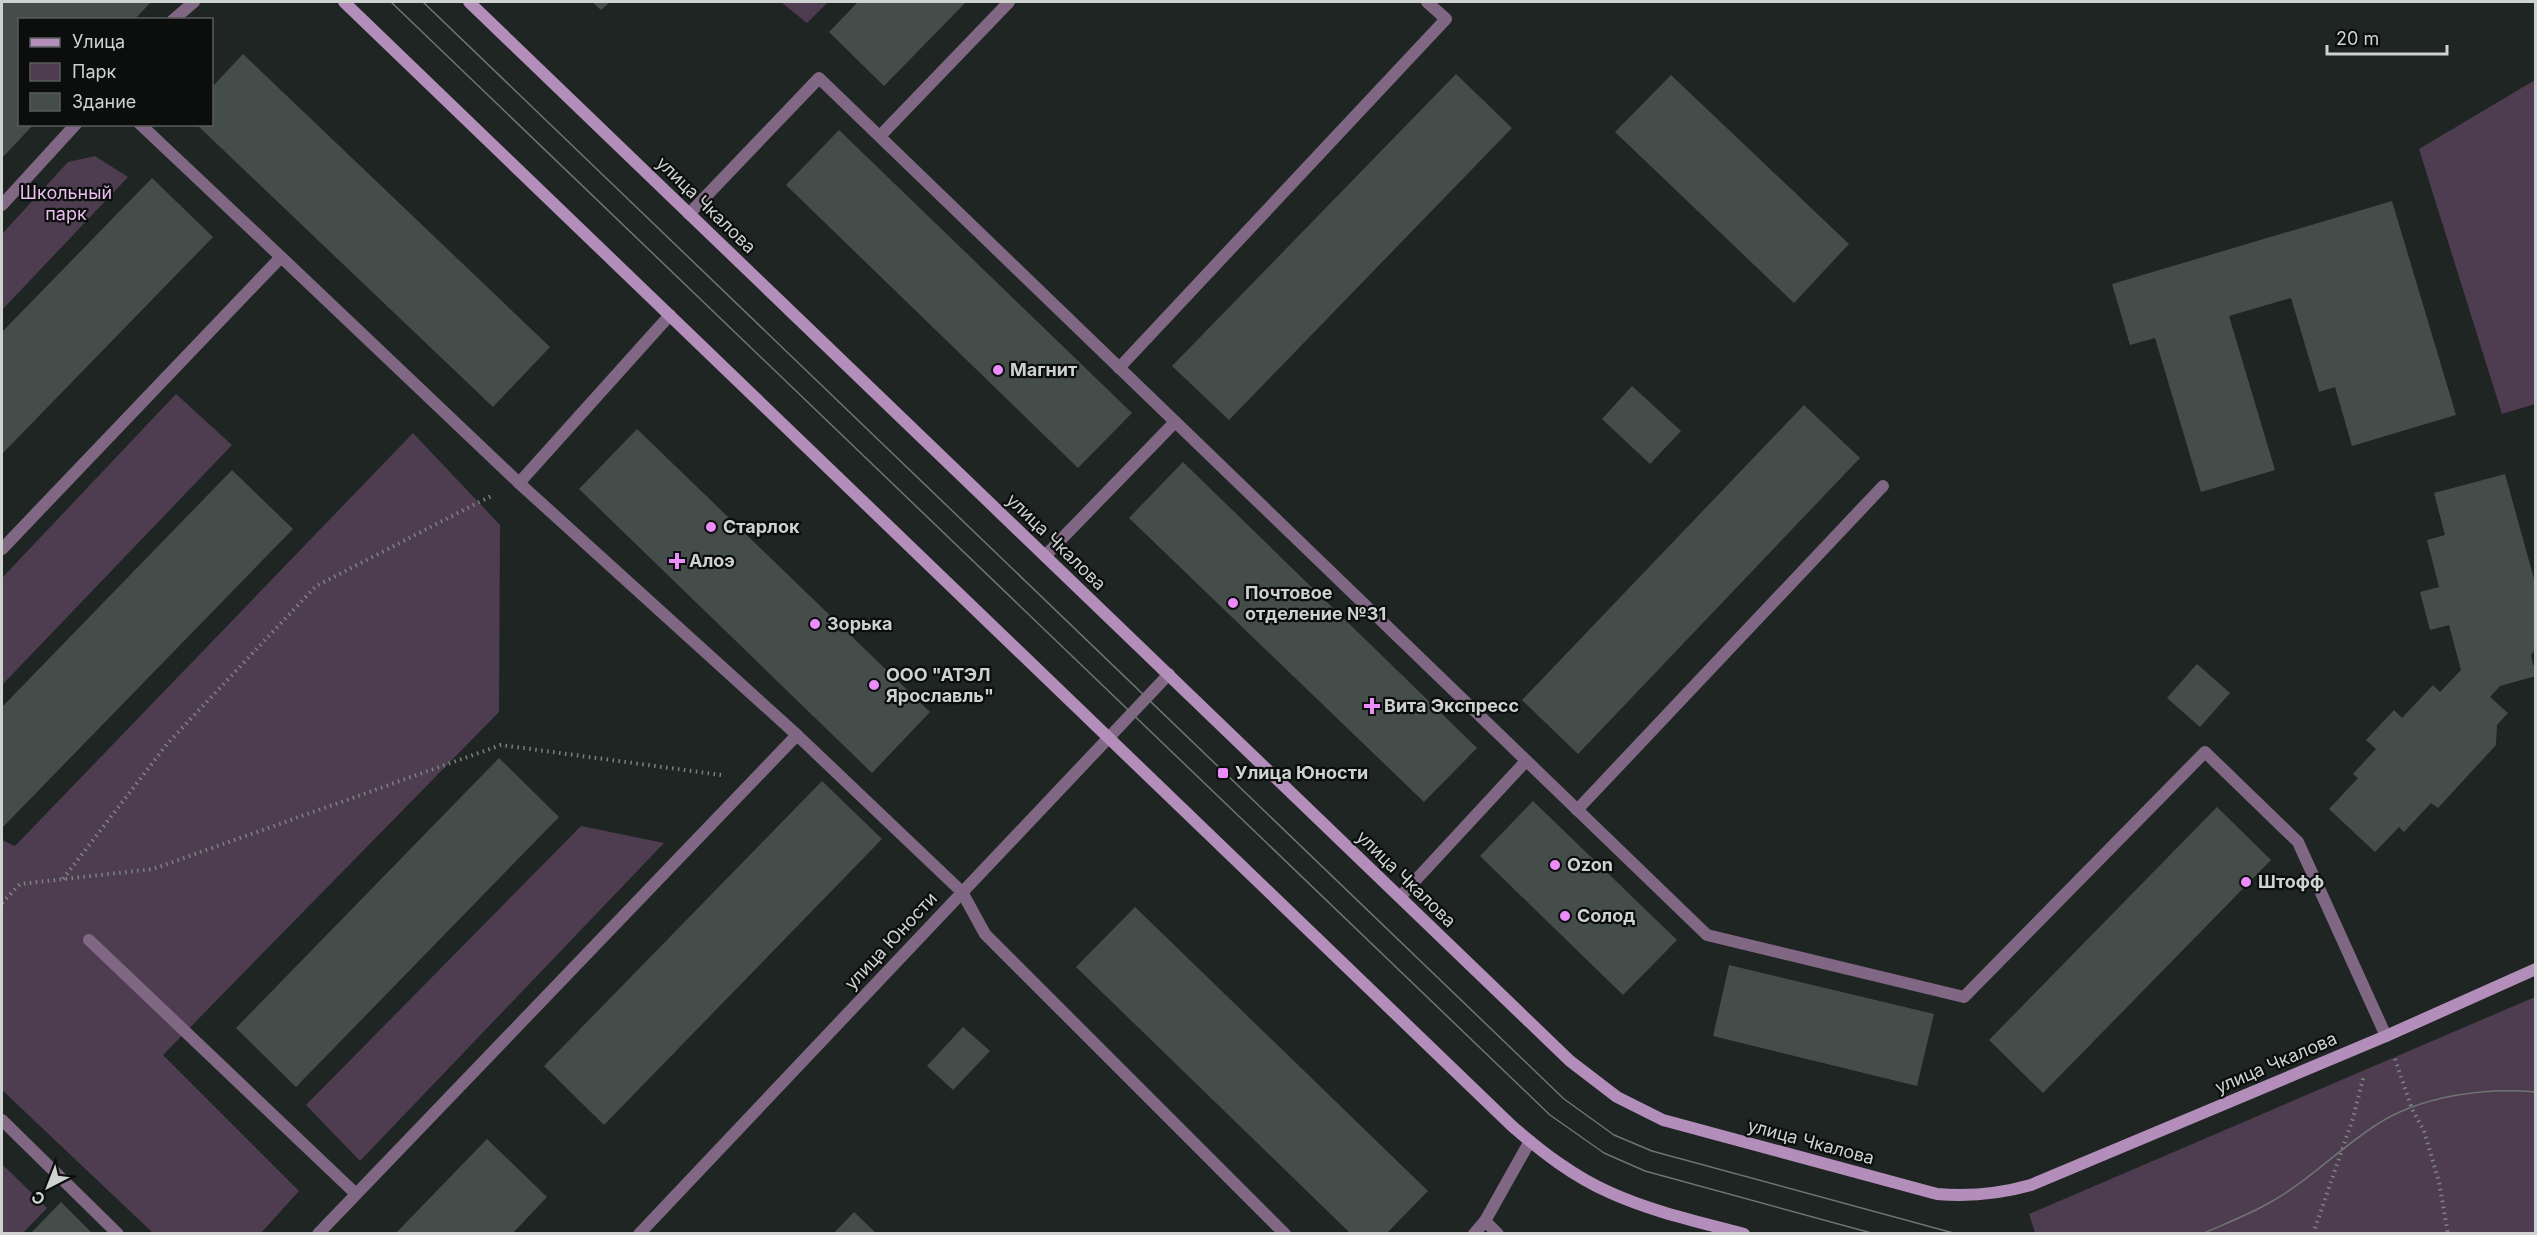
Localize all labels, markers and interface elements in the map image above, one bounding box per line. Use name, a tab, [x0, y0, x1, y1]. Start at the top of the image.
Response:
legend	[18, 18, 213, 126]
scale bar	[2327, 18, 2447, 56]
text: 20 m	[2336, 28, 2379, 49]
text: Улица	[72, 31, 125, 52]
text: Парк	[72, 61, 117, 82]
text: Здание	[72, 91, 136, 112]
street label: улица Чкалова	[652, 152, 760, 257]
park label: Школьный парк	[20, 182, 112, 224]
place label: Магнит	[1010, 359, 1077, 380]
marker: Магнит	[991, 363, 1005, 377]
street label: улица Чкалова	[1002, 489, 1110, 594]
place label: Старлок	[723, 516, 800, 537]
marker: Старлок	[704, 520, 718, 534]
place label: Алоэ	[689, 550, 735, 571]
marker: Алоэ	[670, 554, 684, 568]
place label: Почтовое отделение №31	[1245, 582, 1386, 624]
marker: Почтовое отделение №31	[1226, 596, 1240, 610]
place label: Зорька	[827, 613, 893, 634]
marker: Зорька	[808, 617, 822, 631]
place label: ООО "АТЭЛ Ярославль"	[886, 664, 994, 706]
marker: ООО "АТЭЛ Ярославль"	[867, 678, 881, 692]
place label: Вита Экспресс	[1384, 695, 1519, 716]
marker: Вита Экспресс	[1365, 699, 1379, 713]
place label: Улица Юности	[1235, 762, 1368, 783]
marker: Улица Юности	[1216, 766, 1230, 780]
street label: улица Чкалова	[1352, 826, 1460, 931]
place label: Ozon	[1567, 854, 1613, 875]
marker: Ozon	[1548, 858, 1562, 872]
place label: Штофф	[2258, 871, 2324, 892]
marker: Штофф	[2239, 875, 2253, 889]
street label: улица Юности	[840, 888, 941, 994]
place label: Солод	[1577, 905, 1635, 926]
marker: Солод	[1558, 909, 1572, 923]
street label: улица Чкалова	[2212, 1027, 2340, 1098]
street label: улица Чкалова	[1746, 1115, 1877, 1168]
north arrow	[18, 1157, 78, 1217]
text: С	[27, 1187, 49, 1210]

